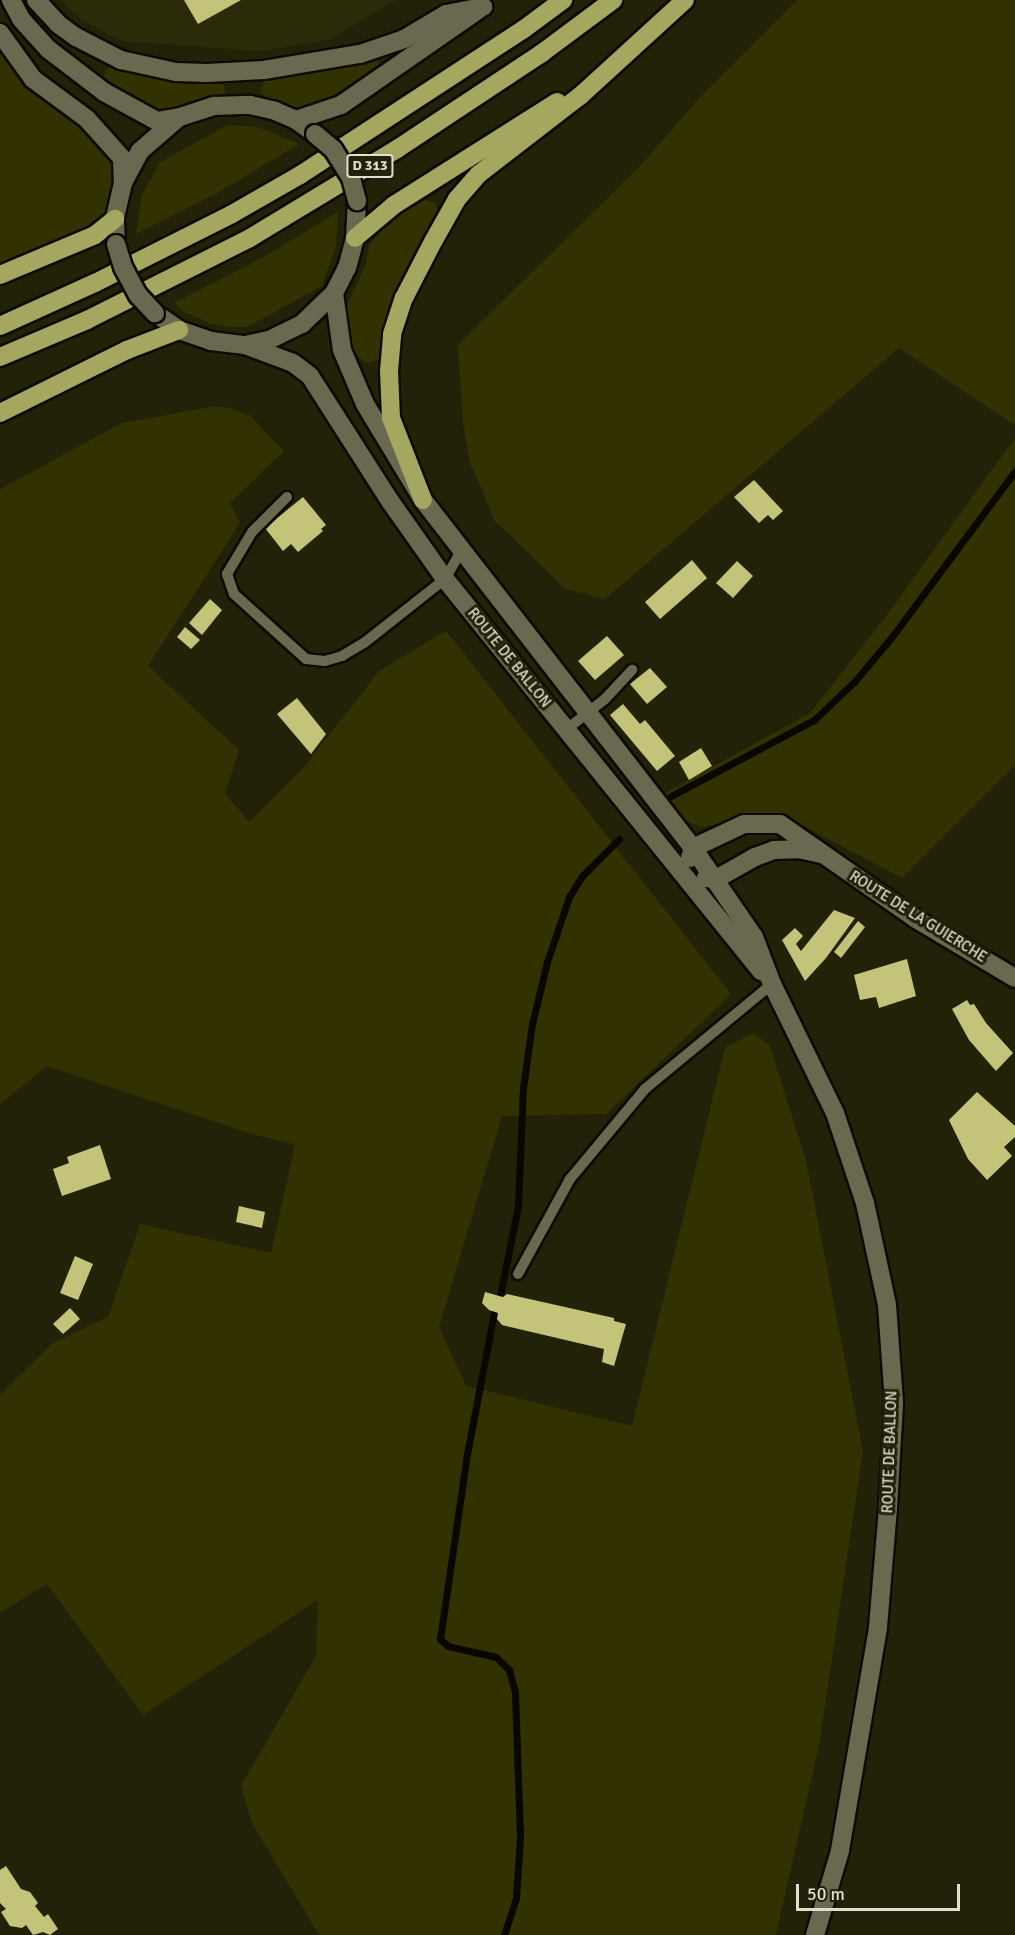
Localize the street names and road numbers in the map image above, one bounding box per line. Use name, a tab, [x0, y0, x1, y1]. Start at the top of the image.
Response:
road number: D 313	[346, 155, 394, 177]
street label: ROUTE DE BALLON	[463, 605, 555, 711]
street label: ROUTE DE LA GUIERCHE	[846, 867, 990, 967]
street label: ROUTE DE BALLON	[879, 1390, 901, 1514]

